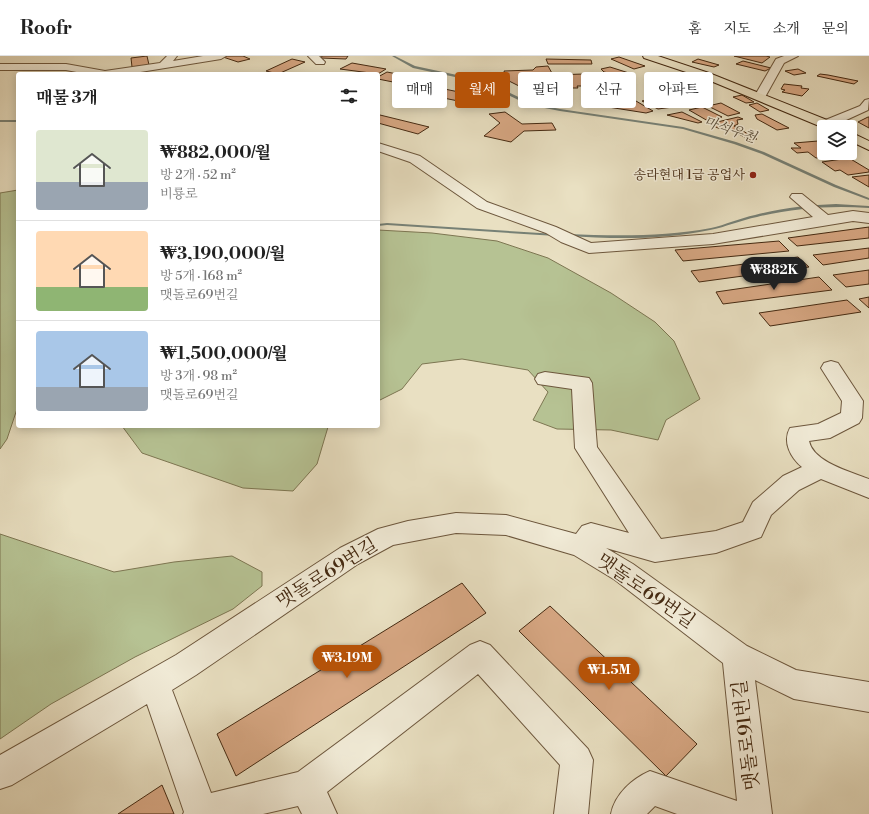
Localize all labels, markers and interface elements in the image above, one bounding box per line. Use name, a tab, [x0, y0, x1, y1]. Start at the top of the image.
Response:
text: Roofr	[20, 16, 72, 40]
text: 홈	[688, 20, 702, 38]
text: 지도	[724, 20, 751, 38]
text: 소개	[773, 20, 800, 38]
text: 문의	[822, 20, 849, 38]
chip: 매매	[392, 72, 447, 108]
chip: 월세	[455, 72, 510, 108]
chip: 필터	[518, 72, 573, 108]
chip: 신규	[581, 72, 636, 108]
chip: 아파트	[644, 72, 713, 108]
icon: filters	[338, 85, 360, 107]
text: 매물 3개	[36, 87, 98, 109]
water label: 마석우천	[701, 113, 760, 148]
map controls	[817, 120, 857, 160]
button: layers	[817, 120, 857, 160]
text: ₩882,000/월	[160, 142, 271, 164]
icon: home	[68, 146, 116, 194]
text: 방 2개 · 52 m²	[160, 167, 236, 183]
place label: 송라현대 1급 공업사	[634, 167, 745, 183]
marker: 송라현대 1급 공업사	[748, 170, 758, 180]
text: 비룡로	[160, 186, 198, 202]
text: ₩3,190,000/월	[160, 243, 286, 265]
icon: home	[68, 247, 116, 295]
pin: ₩882K	[746, 257, 802, 291]
text: ₩882K	[750, 262, 798, 278]
text: 방 5개 · 168 m²	[160, 268, 242, 284]
text: 맷돌로69번길	[160, 287, 239, 303]
text: ₩1,500,000/월	[160, 343, 288, 365]
icon: home	[68, 347, 116, 395]
text: 방 3개 · 98 m²	[160, 368, 237, 384]
text: 맷돌로69번길	[160, 387, 239, 403]
street label: 맷돌로69번길	[272, 532, 382, 614]
street label: 맷돌로69번길	[592, 548, 700, 634]
pin: ₩3.19M	[314, 645, 380, 679]
text: ₩3.19M	[322, 650, 372, 666]
pin: ₩1.5M	[581, 657, 637, 691]
text: ₩1.5M	[588, 662, 631, 678]
street label: 맷돌로91번길	[727, 679, 765, 791]

